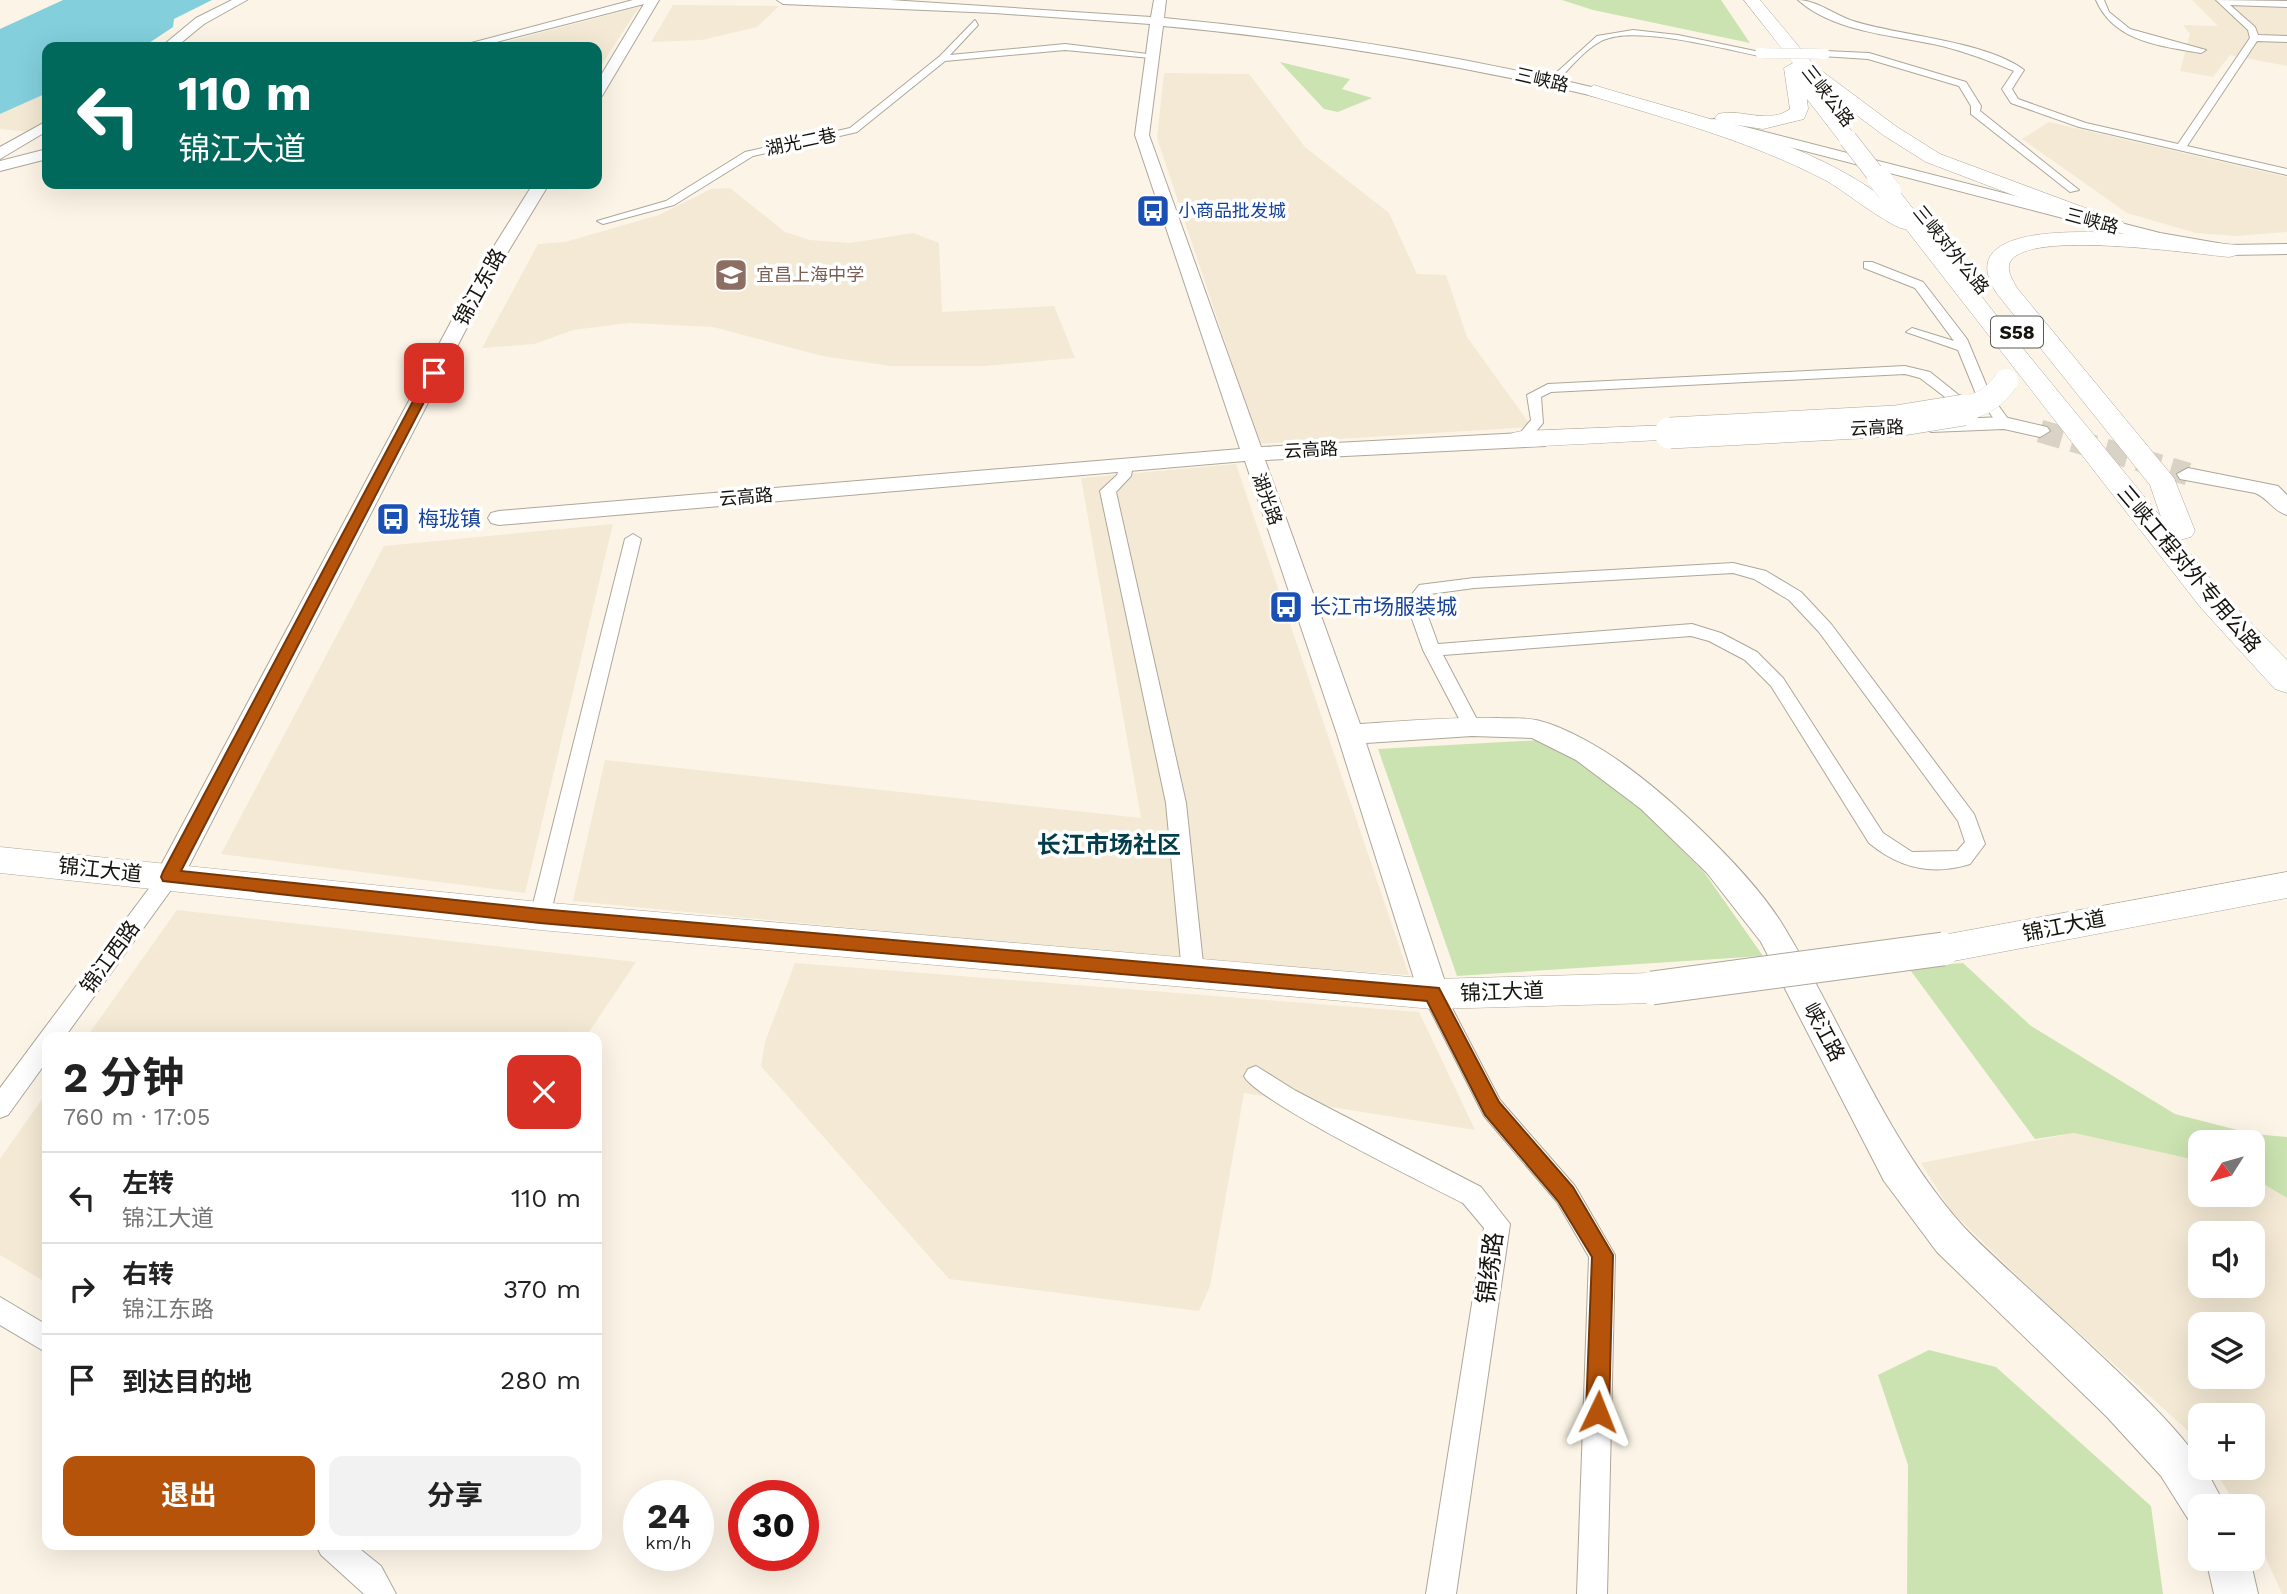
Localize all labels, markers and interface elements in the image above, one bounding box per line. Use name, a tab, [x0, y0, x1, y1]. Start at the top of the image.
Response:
street label: 三峡公路	[1798, 61, 1859, 131]
street label: 三峡路	[1513, 63, 1571, 96]
text: 110 m	[178, 64, 312, 122]
icon: left	[63, 70, 154, 161]
street label: 湖光二巷	[763, 124, 838, 159]
text: 锦江大道	[178, 130, 306, 168]
bus stop icon: 小商品批发城	[1134, 192, 1172, 230]
place label: 小商品批发城	[1178, 200, 1286, 221]
street label: 三峡对外公路	[1909, 201, 1994, 298]
street label: 三峡路	[2063, 203, 2121, 238]
street label: 锦江东路	[448, 244, 511, 330]
school or university icon: 宜昌上海中学	[712, 256, 750, 294]
place label: 宜昌上海中学	[756, 264, 864, 285]
road number: S58	[1991, 316, 2043, 348]
pin	[404, 343, 464, 403]
icon: arrive	[415, 354, 453, 392]
street label: 云高路	[1850, 416, 1904, 439]
street label: 云高路	[1283, 438, 1338, 461]
street label: 湖光路	[1248, 470, 1287, 528]
street label: 三峡工程对外专用公路	[2112, 480, 2266, 657]
street label: 云高路	[718, 484, 774, 509]
bus stop icon: 梅珑镇	[374, 500, 412, 538]
place label: 梅珑镇	[418, 506, 481, 531]
bus stop icon: 长江市场服装城	[1267, 588, 1305, 626]
place label: 长江市场服装城	[1310, 594, 1457, 619]
district label: 长江市场社区	[1037, 831, 1181, 859]
street label: 锦江大道	[57, 853, 143, 886]
street label: 锦江大道	[2020, 905, 2108, 946]
street label: 锦江西路	[75, 915, 144, 998]
street label: 锦江大道	[1460, 978, 1544, 1005]
street label: 峡江路	[1799, 998, 1850, 1065]
text: 2 分钟	[63, 1053, 184, 1102]
button: close	[507, 1055, 581, 1129]
text: 760 m · 17:05	[63, 1104, 210, 1131]
north arrow	[2188, 1130, 2264, 1208]
map controls	[2188, 1130, 2265, 1571]
text: 左转	[122, 1168, 174, 1198]
icon: left	[63, 1179, 101, 1217]
text: 110 m	[511, 1183, 581, 1213]
text: 锦江大道	[122, 1205, 214, 1232]
button: sound	[2188, 1221, 2265, 1298]
street label: 锦绣路	[1472, 1231, 1508, 1305]
text: 右转	[122, 1259, 174, 1289]
icon: right	[63, 1270, 101, 1308]
text: 370 m	[503, 1274, 581, 1304]
text: 锦江东路	[122, 1296, 214, 1323]
button: layers	[2188, 1312, 2265, 1389]
icon: arrive	[63, 1361, 101, 1399]
text: 280 m	[500, 1365, 581, 1395]
text: 到达目的地	[122, 1367, 252, 1397]
position arrow	[1561, 1375, 1635, 1449]
button: +	[2188, 1403, 2265, 1480]
button: 退出	[63, 1456, 315, 1536]
button: 分享	[329, 1456, 581, 1536]
speed limit sign: 30	[728, 1480, 819, 1571]
button: −	[2188, 1494, 2265, 1571]
text: 24	[647, 1495, 690, 1537]
text: km/h	[645, 1532, 692, 1553]

